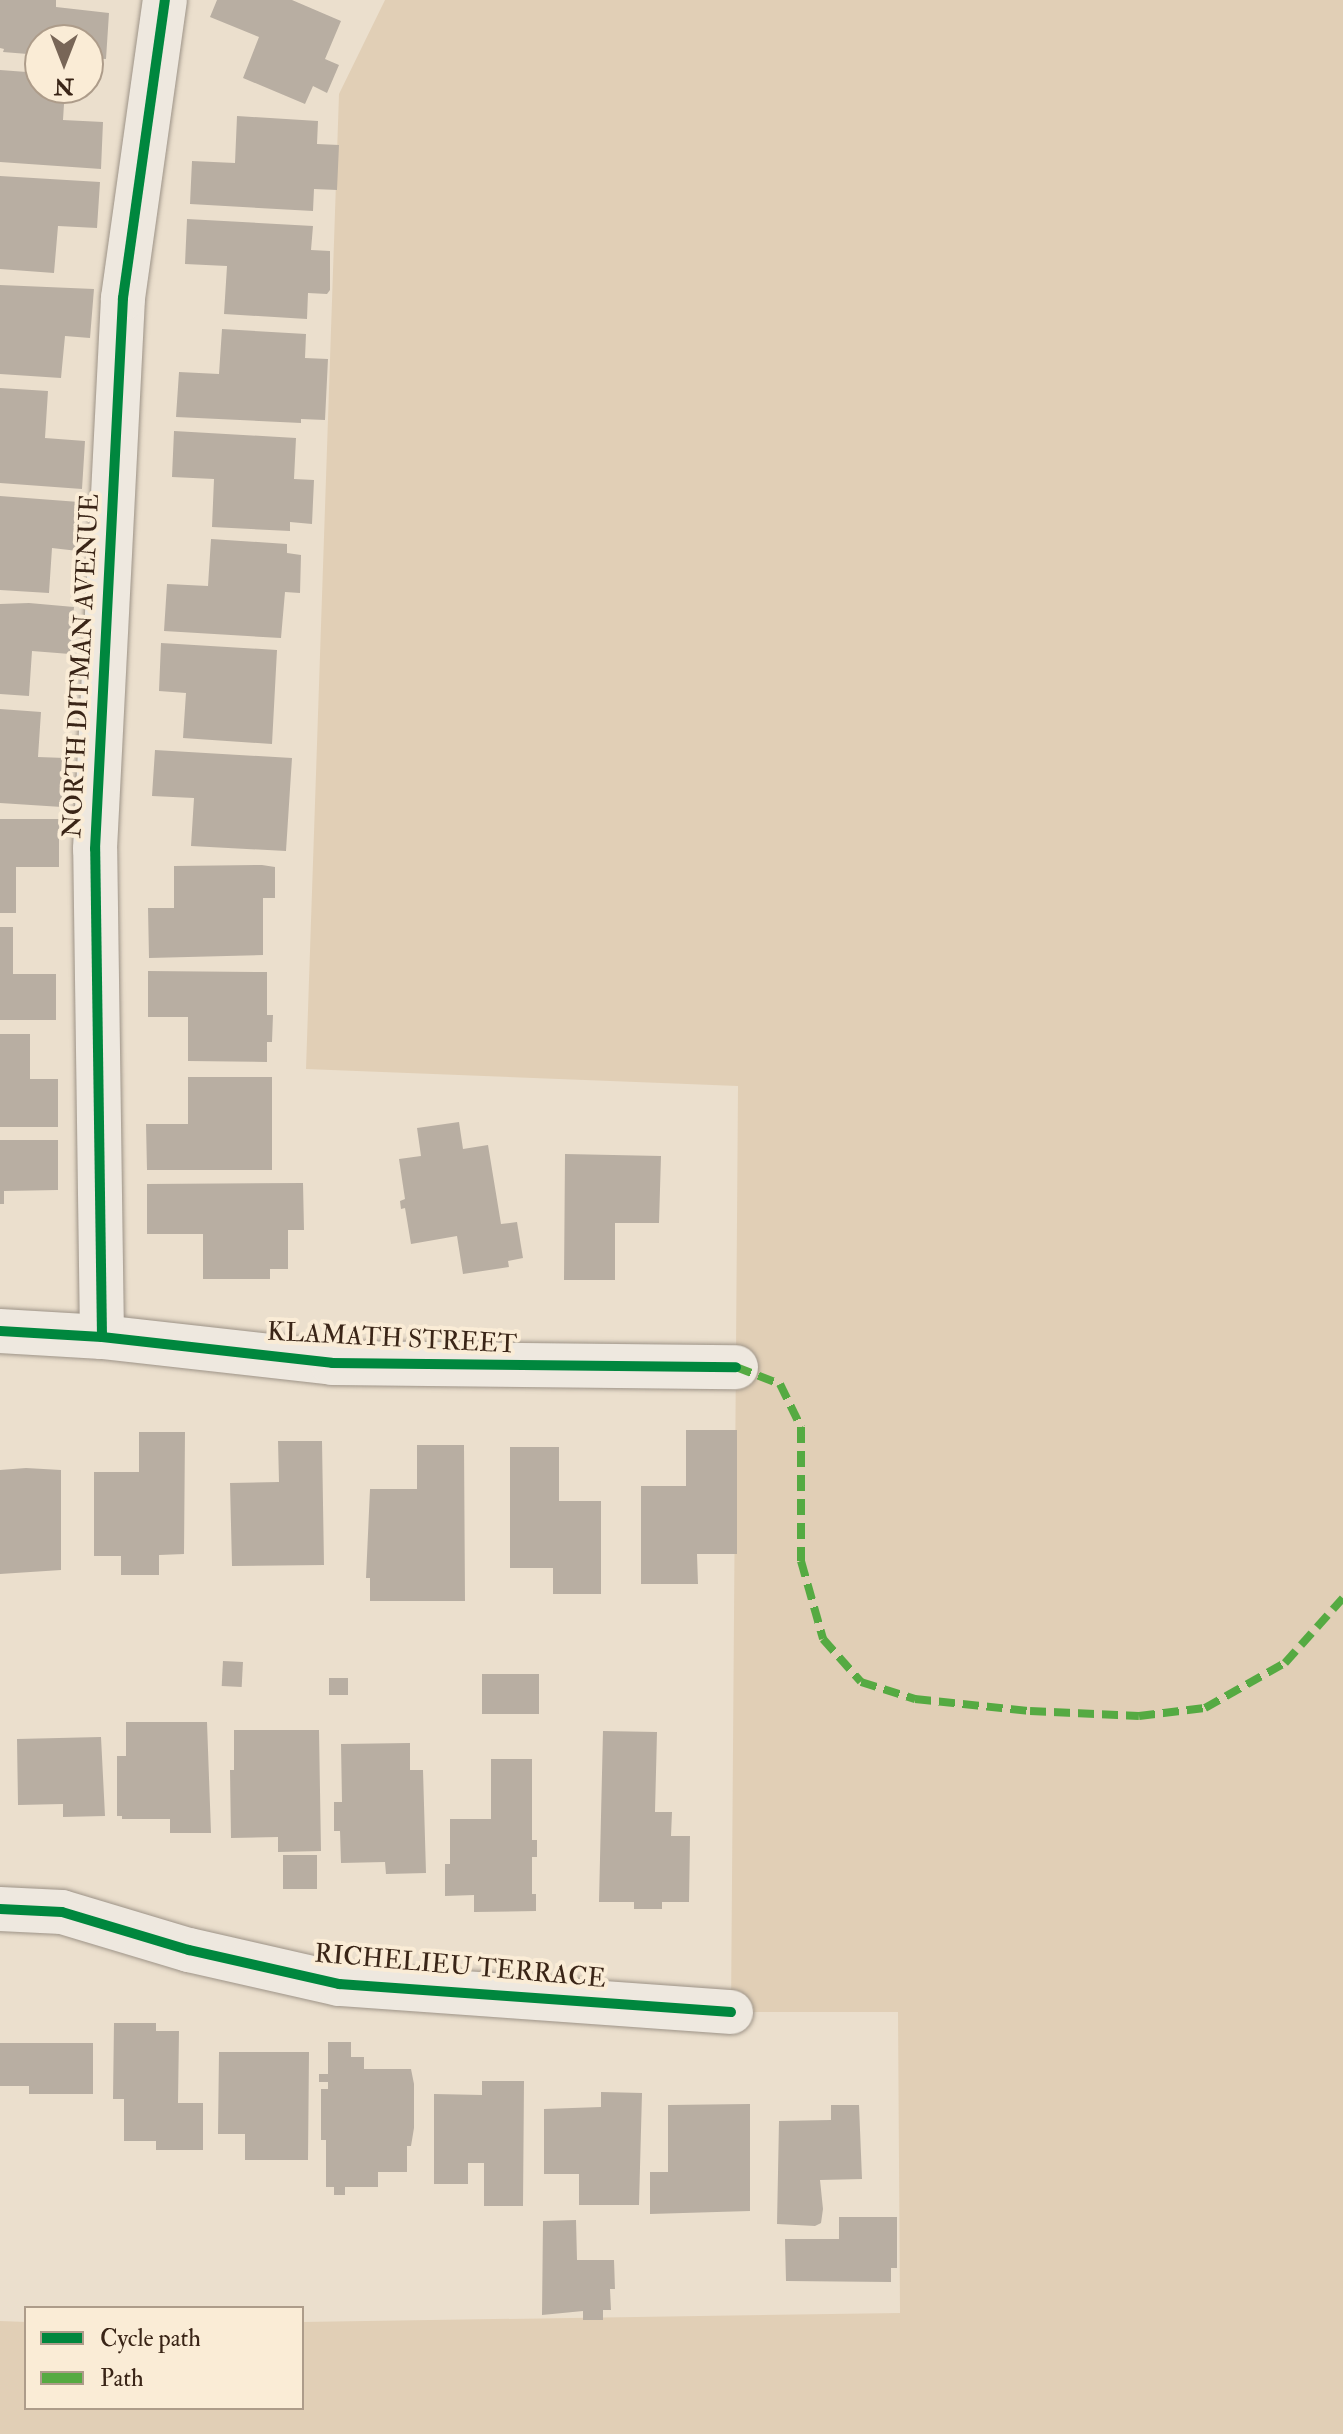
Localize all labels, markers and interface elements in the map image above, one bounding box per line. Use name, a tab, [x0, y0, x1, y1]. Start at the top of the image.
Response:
north arrow	[24, 24, 104, 104]
text: N	[54, 72, 74, 100]
street label: NORTH DITMAN AVENUE	[57, 493, 107, 839]
street label: KLAMATH STREET	[266, 1317, 518, 1361]
street label: RICHELIEU TERRACE	[313, 1939, 607, 1995]
legend	[24, 2306, 304, 2410]
text: Cycle path	[100, 2323, 201, 2354]
text: Path	[100, 2363, 144, 2394]

